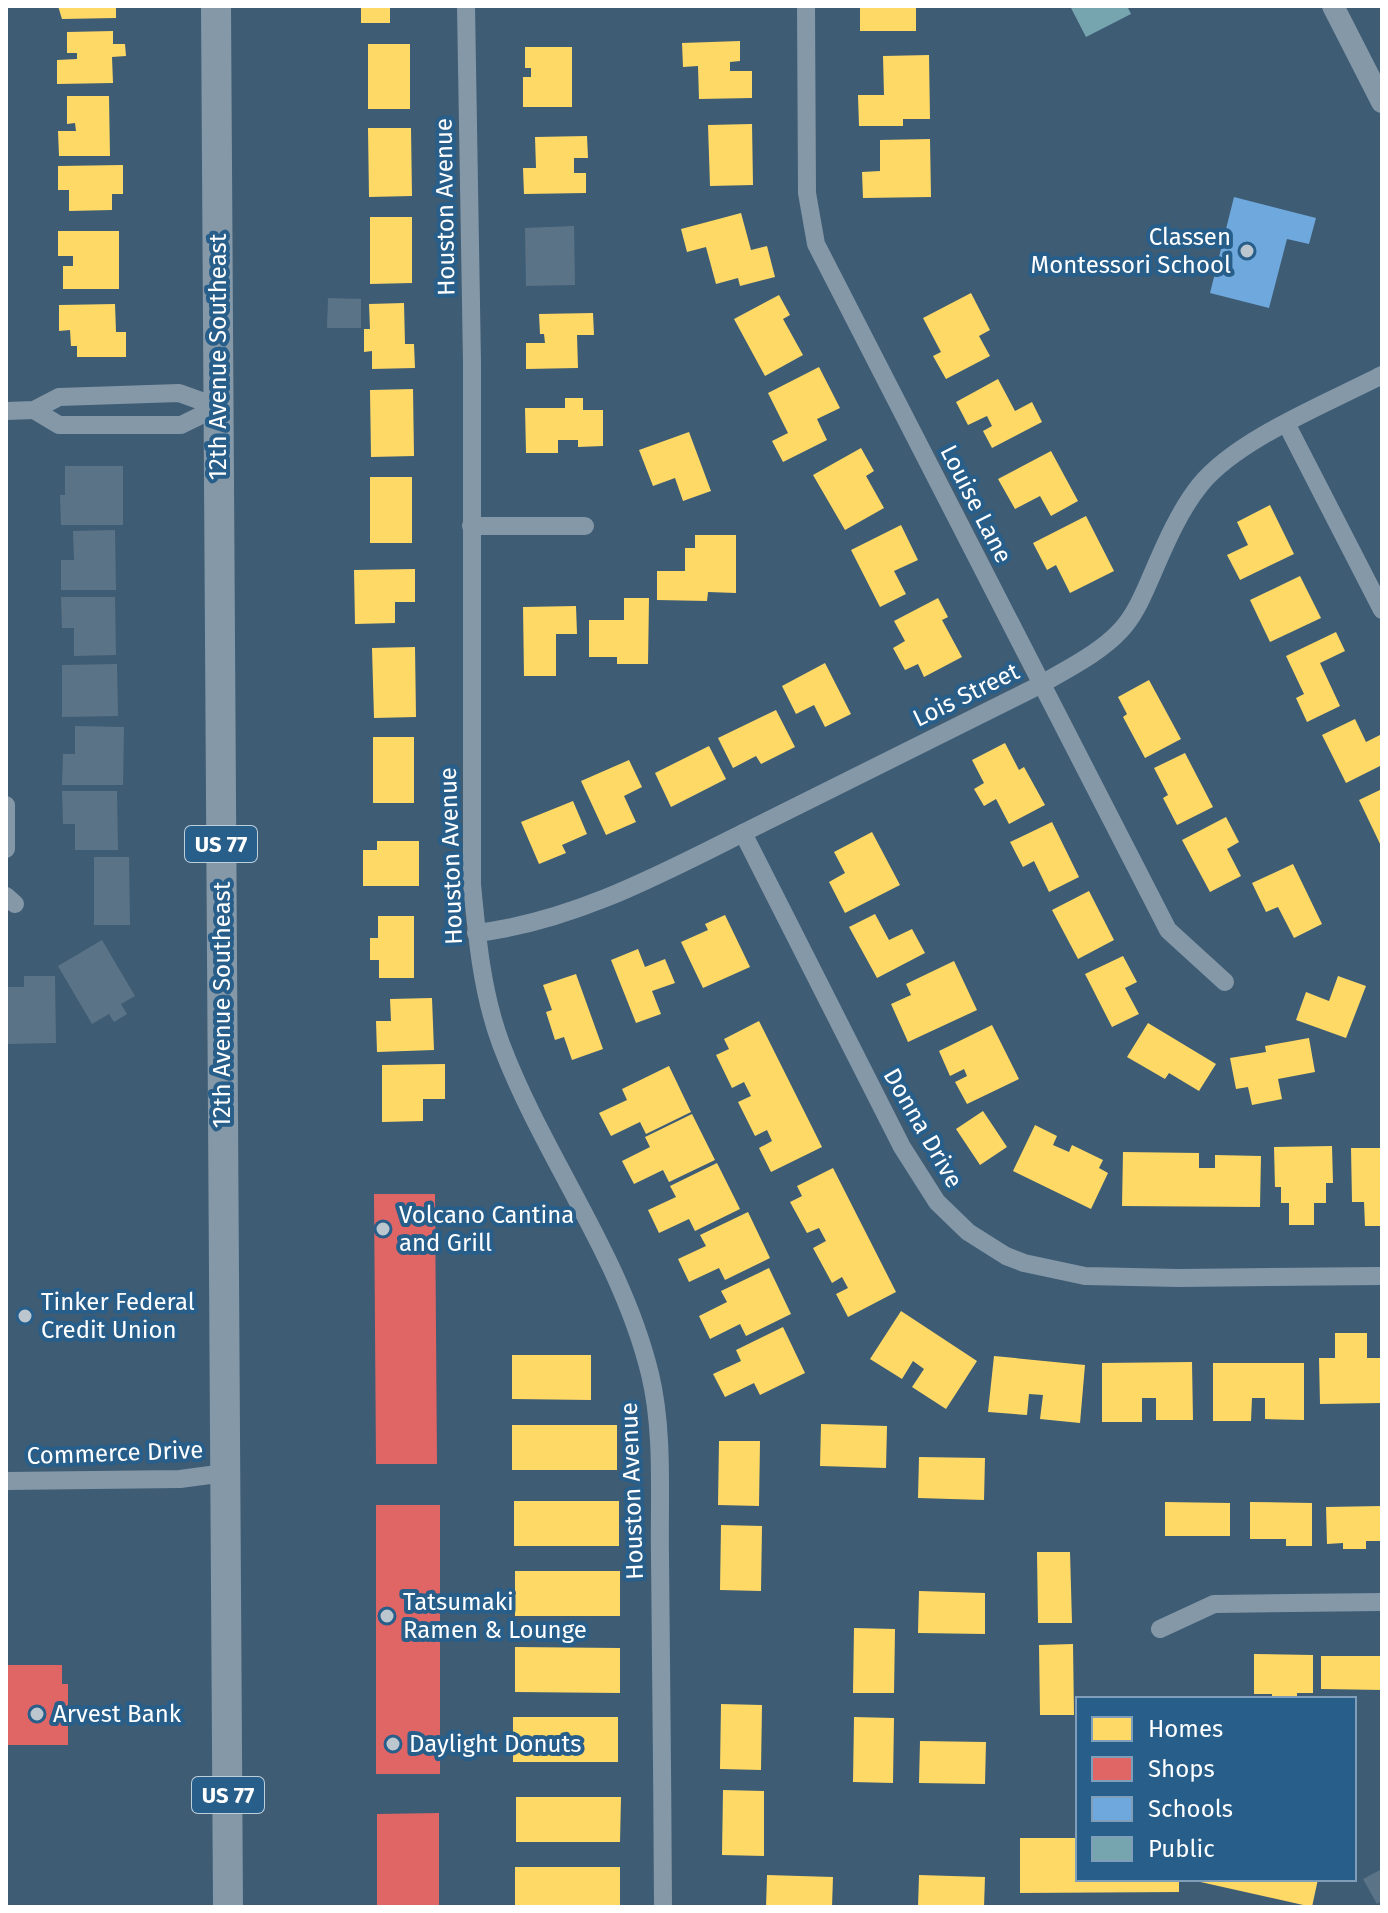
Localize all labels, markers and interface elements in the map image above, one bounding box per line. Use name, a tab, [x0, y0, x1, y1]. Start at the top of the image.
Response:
street label: Houston Avenue	[429, 118, 461, 296]
place label: Classen Montessori School	[1031, 223, 1231, 279]
street label: 12th Avenue Southeast	[204, 233, 232, 480]
marker: Classen Montessori School	[1238, 242, 1256, 260]
street label: Louise Lane	[934, 440, 1018, 568]
street label: Lois Street	[908, 657, 1024, 733]
street label: Houston Avenue	[434, 767, 468, 945]
road number: US 77	[185, 826, 257, 862]
street label: 12th Avenue Southeast	[208, 881, 236, 1128]
street label: Donna Drive	[878, 1063, 968, 1193]
place label: Volcano Cantina and Grill	[399, 1201, 574, 1257]
marker: Volcano Cantina and Grill	[374, 1220, 392, 1238]
place label: Tinker Federal Credit Union	[41, 1288, 195, 1344]
marker: Tinker Federal Credit Union	[16, 1307, 34, 1325]
street label: Houston Avenue	[615, 1402, 649, 1580]
street label: Commerce Drive	[26, 1436, 204, 1470]
place label: Tatsumaki Ramen & Lounge	[403, 1588, 587, 1644]
marker: Tatsumaki Ramen & Lounge	[378, 1607, 396, 1625]
legend	[1076, 1697, 1356, 1881]
place label: Arvest Bank	[53, 1700, 182, 1728]
marker: Arvest Bank	[28, 1705, 46, 1723]
text: Homes	[1148, 1715, 1223, 1743]
place label: Daylight Donuts	[409, 1730, 581, 1758]
marker: Daylight Donuts	[384, 1735, 402, 1753]
text: Shops	[1148, 1755, 1215, 1783]
road number: US 77	[192, 1777, 264, 1813]
text: Schools	[1148, 1795, 1233, 1823]
text: Public	[1148, 1835, 1215, 1863]

